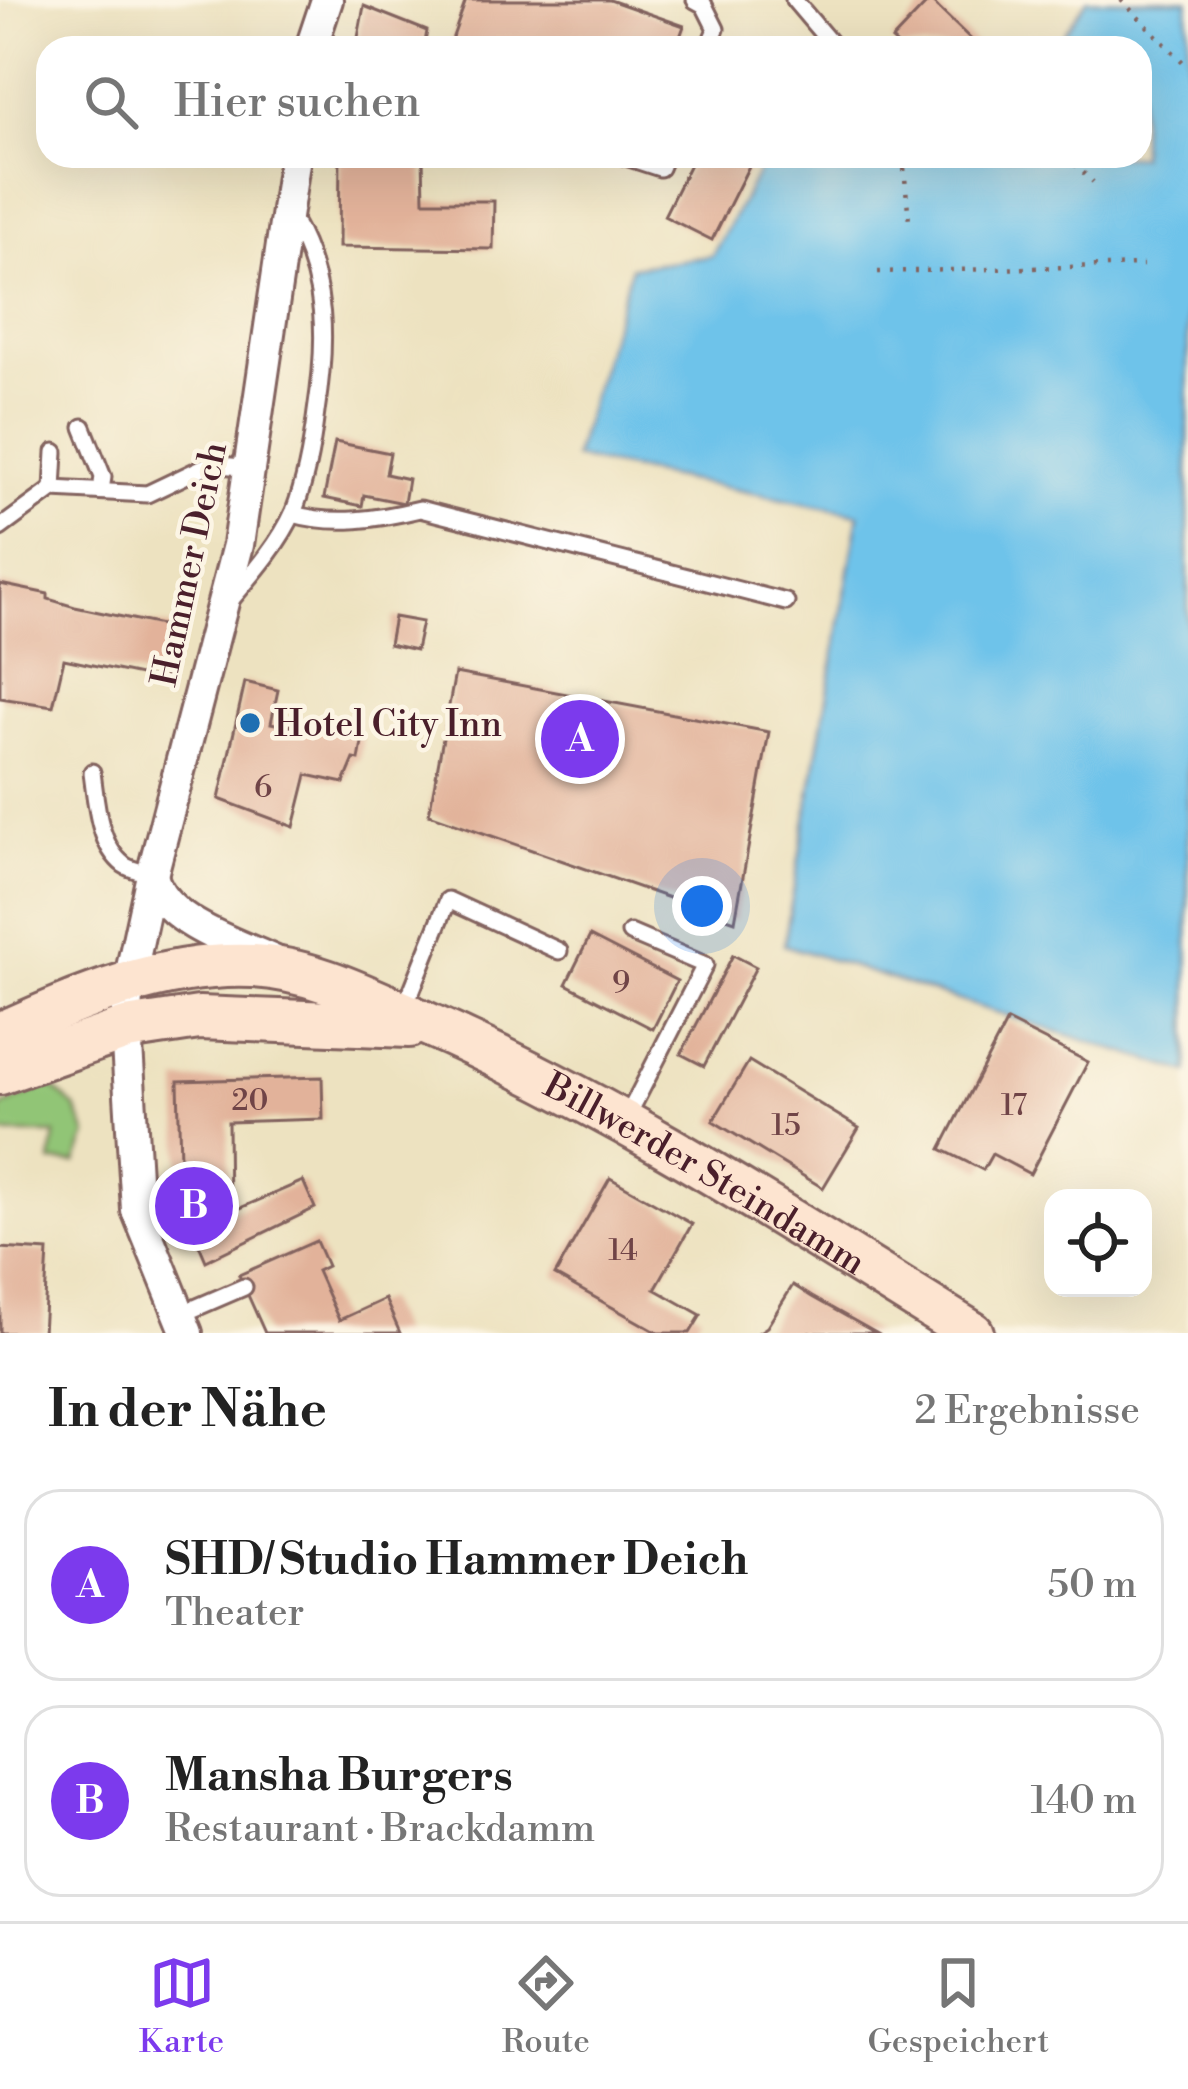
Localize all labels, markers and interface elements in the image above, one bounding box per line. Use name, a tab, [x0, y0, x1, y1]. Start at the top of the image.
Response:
search box	[36, 36, 1152, 168]
icon: search	[78, 69, 144, 135]
text: Hier suchen	[174, 74, 420, 131]
street label: Hammer Deich	[143, 438, 238, 691]
pin: A	[541, 694, 619, 784]
place label: Hotel City Inn	[274, 703, 502, 748]
marker: Hotel City Inn	[237, 710, 263, 736]
house number: 6	[254, 769, 272, 807]
your location	[672, 876, 732, 936]
house number: 9	[612, 964, 630, 1002]
street label: Billwerder Steindamm	[535, 1063, 873, 1286]
house number: 20	[232, 1082, 269, 1120]
house number: 17	[1001, 1087, 1027, 1125]
house number: 15	[771, 1107, 801, 1145]
pin: B	[155, 1161, 233, 1251]
map controls	[1044, 1189, 1152, 1297]
button: locate	[1044, 1189, 1152, 1297]
house number: 14	[608, 1232, 638, 1270]
text: In der Nähe	[48, 1379, 327, 1443]
text: 2 Ergebnisse	[915, 1387, 1140, 1436]
text: SHD/ Studio Hammer Deich	[165, 1532, 748, 1589]
text: A	[76, 1561, 104, 1610]
text: 50 m	[1047, 1561, 1137, 1610]
text: Theater	[165, 1589, 304, 1638]
text: Mansha Burgers	[165, 1748, 513, 1805]
text: B	[75, 1777, 105, 1826]
text: 140 m	[1030, 1777, 1137, 1826]
text: Restaurant · Brackdamm	[165, 1805, 595, 1854]
tab: Karte	[139, 1950, 224, 2063]
tab: Route	[502, 1950, 590, 2063]
tab: Gespeichert	[867, 1950, 1049, 2063]

